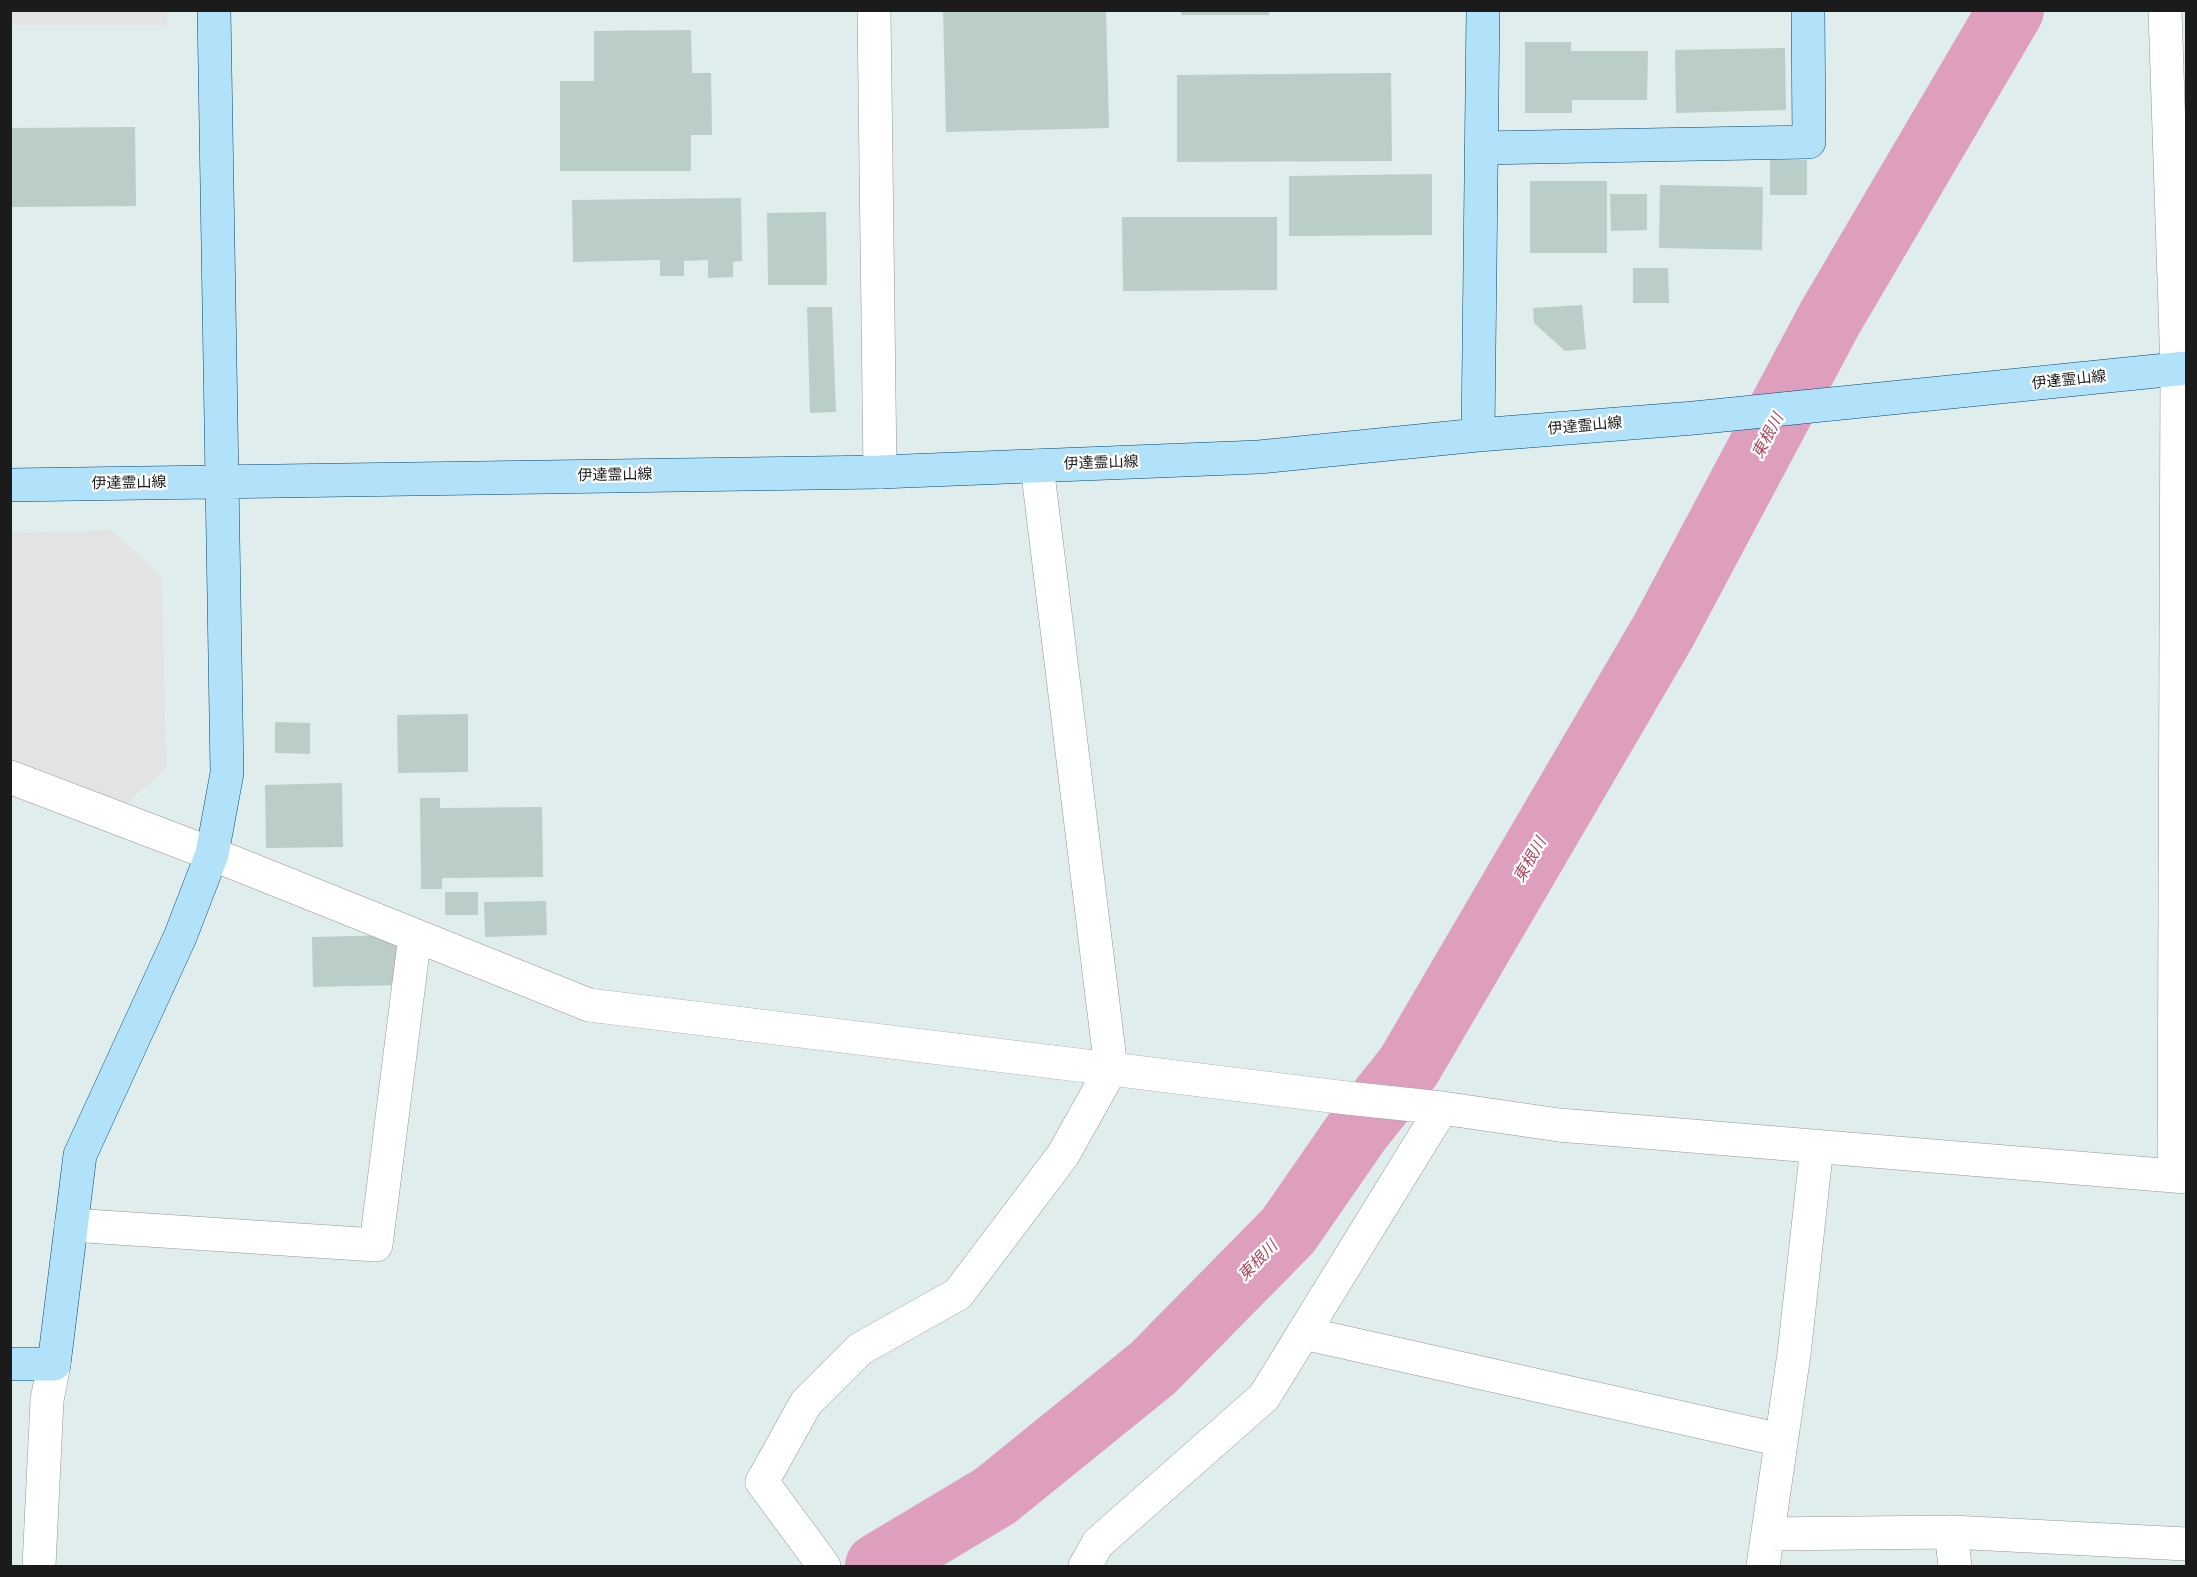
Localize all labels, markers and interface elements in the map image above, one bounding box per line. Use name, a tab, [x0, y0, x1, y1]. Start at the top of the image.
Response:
street label: 伊達霊山線	[2031, 367, 2107, 393]
water label: 東根川	[1748, 410, 1788, 462]
street label: 伊達霊山線	[1547, 414, 1623, 438]
street label: 伊達霊山線	[1063, 453, 1139, 473]
street label: 伊達霊山線	[577, 465, 653, 485]
street label: 伊達霊山線	[91, 473, 167, 493]
water label: 東根川	[1510, 834, 1550, 886]
water label: 東根川	[1234, 1237, 1282, 1285]

